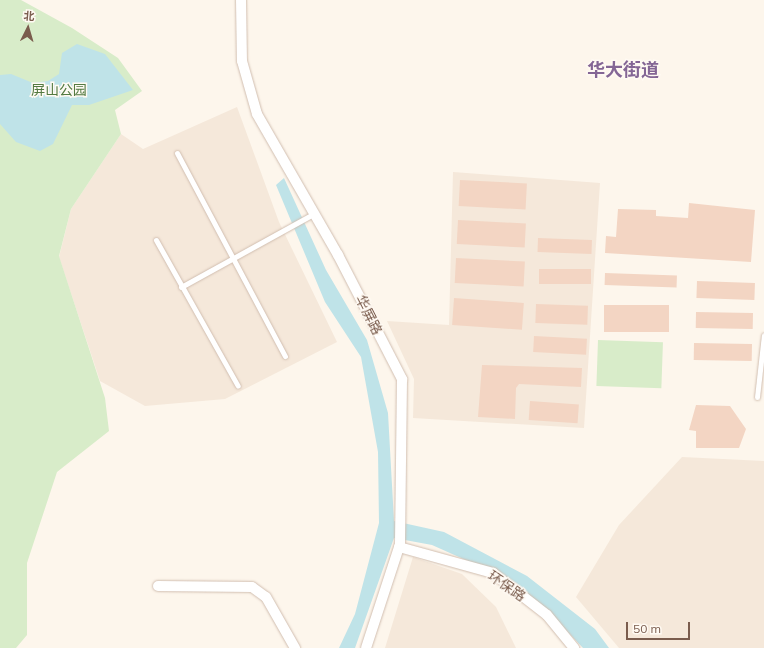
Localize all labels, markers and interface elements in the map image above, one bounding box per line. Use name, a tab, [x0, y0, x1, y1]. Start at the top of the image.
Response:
north arrow	[8, 8, 48, 48]
text: 北	[23, 9, 35, 23]
district label: 华大街道	[587, 59, 659, 81]
park label: 屏山公园	[31, 82, 87, 98]
street label: 华屏路	[352, 292, 386, 338]
street label: 环保路	[485, 567, 529, 605]
scale bar	[628, 614, 692, 640]
text: 50 m	[633, 621, 661, 636]

